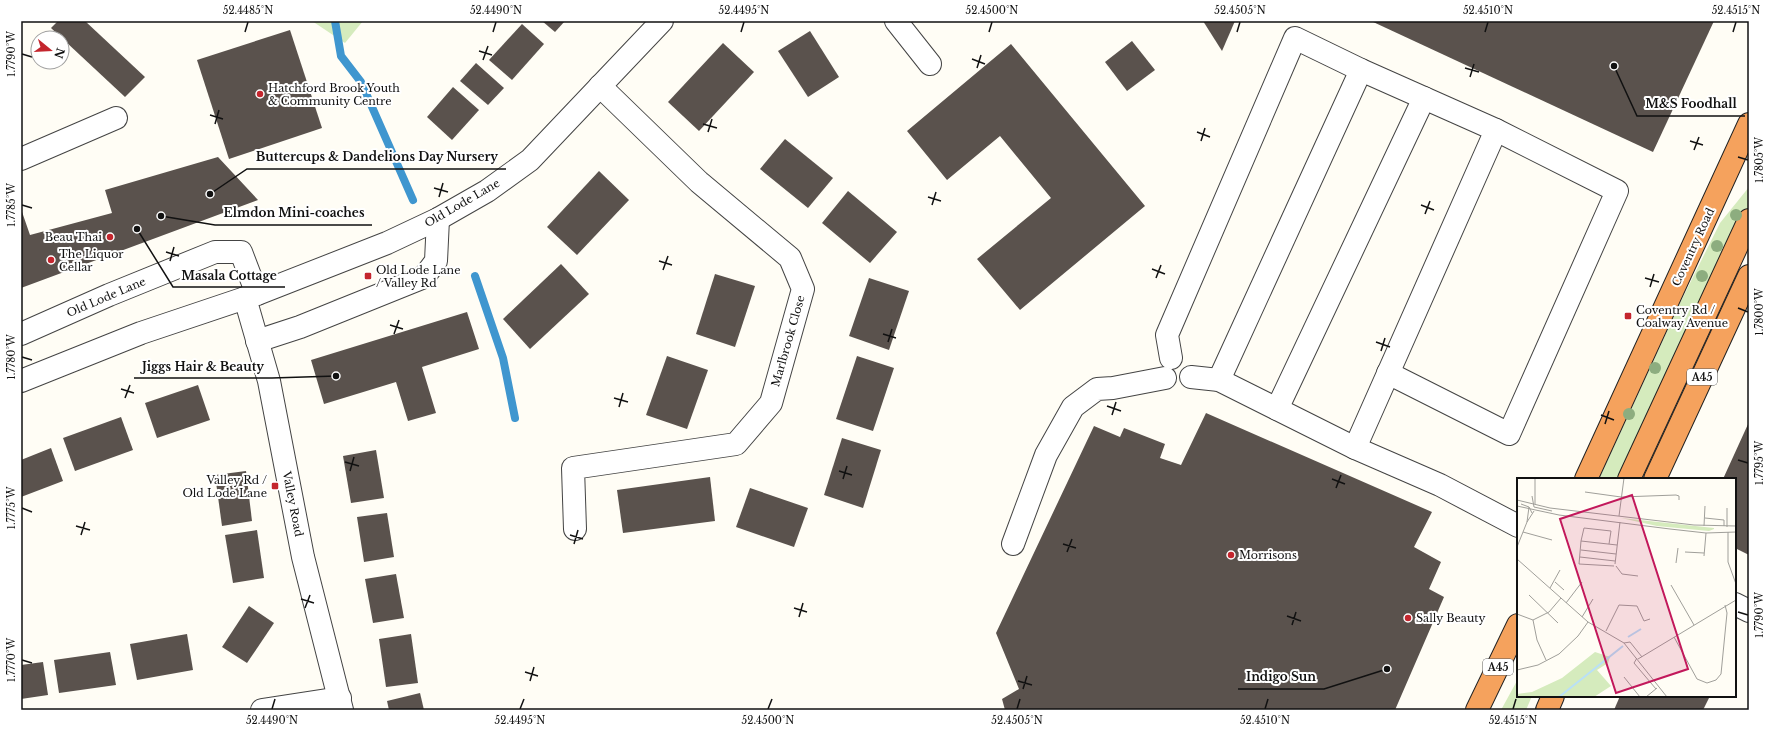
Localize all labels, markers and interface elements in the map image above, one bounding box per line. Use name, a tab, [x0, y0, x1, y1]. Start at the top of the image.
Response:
text: 52.4485°N	[223, 4, 273, 17]
text: 52.4490°N	[470, 4, 522, 17]
text: 52.4495°N	[719, 4, 769, 17]
text: 52.4500°N	[966, 4, 1018, 17]
text: 52.4505°N	[1214, 4, 1266, 17]
text: 52.4510°N	[1463, 4, 1513, 17]
text: 52.4515°N	[1712, 4, 1760, 17]
north arrow	[30, 30, 70, 70]
text: 1.7790°W	[5, 31, 18, 77]
text: N	[51, 46, 68, 61]
place label: Hatchford Brook Youth & Community Centre	[268, 81, 400, 108]
marker: Hatchford Brook Youth & Community Centre	[255, 89, 265, 99]
callout: M&S Foodhall	[1637, 92, 1745, 116]
text: M&S Foodhall	[1645, 96, 1738, 111]
text: 1.7805°W	[1753, 137, 1766, 183]
callout: Buttercups & Dandelions Day Nursery	[247, 145, 506, 169]
text: Buttercups & Dandelions Day Nursery	[256, 149, 498, 164]
street label: Old Lode Lane	[422, 176, 502, 230]
text: 1.7785°W	[5, 183, 18, 227]
callout: Elmdon Mini-coaches	[215, 201, 372, 225]
text: Elmdon Mini-coaches	[223, 205, 365, 220]
street label: Coventry Road	[1669, 205, 1717, 288]
place label: Beau Thai	[45, 230, 102, 244]
marker: Beau Thai	[105, 232, 115, 242]
place label: The Liquor Cellar	[59, 247, 124, 274]
marker: The Liquor Cellar	[46, 255, 56, 265]
callout: Masala Cottage	[173, 263, 285, 287]
place label: Old Lode Lane / Valley Rd	[376, 263, 460, 290]
text: Masala Cottage	[181, 268, 277, 283]
marker: Old Lode Lane / Valley Rd	[363, 271, 373, 281]
street label: Old Lode Lane	[64, 274, 148, 320]
text: 1.7800°W	[1753, 288, 1766, 336]
street label: Marlbrook Close	[768, 294, 808, 388]
place label: Coventry Rd / Coalway Avenue	[1636, 303, 1728, 330]
marker: Coventry Rd / Coalway Avenue	[1623, 311, 1633, 321]
text: 1.7780°W	[5, 334, 18, 380]
callout: Jiggs Hair & Beauty	[134, 354, 272, 378]
text: Jiggs Hair & Beauty	[139, 359, 264, 374]
road number: A45	[1687, 369, 1717, 385]
text: 1.7795°W	[1753, 441, 1766, 485]
street label: Valley Road	[280, 469, 306, 538]
place label: Valley Rd / Old Lode Lane	[183, 473, 267, 500]
inset map	[1517, 478, 1736, 697]
marker: Valley Rd / Old Lode Lane	[270, 481, 280, 491]
text: 1.7775°W	[5, 486, 18, 529]
place label: Morrisons	[1239, 548, 1297, 562]
marker: Morrisons	[1226, 550, 1236, 560]
text: 1.7790°W	[1753, 592, 1766, 638]
place label: Sally Beauty	[1416, 611, 1486, 625]
marker: Sally Beauty	[1403, 613, 1413, 623]
text: 1.7770°W	[5, 638, 18, 682]
road number: A45	[1483, 659, 1513, 675]
callout: Indigo Sun	[1238, 665, 1324, 689]
text: Indigo Sun	[1246, 669, 1316, 684]
text: 52.4490°N	[246, 714, 298, 727]
text: 52.4495°N	[495, 714, 545, 727]
text: 52.4500°N	[742, 714, 794, 727]
text: 52.4505°N	[991, 714, 1043, 727]
text: 52.4510°N	[1240, 714, 1290, 727]
text: 52.4515°N	[1489, 714, 1537, 727]

